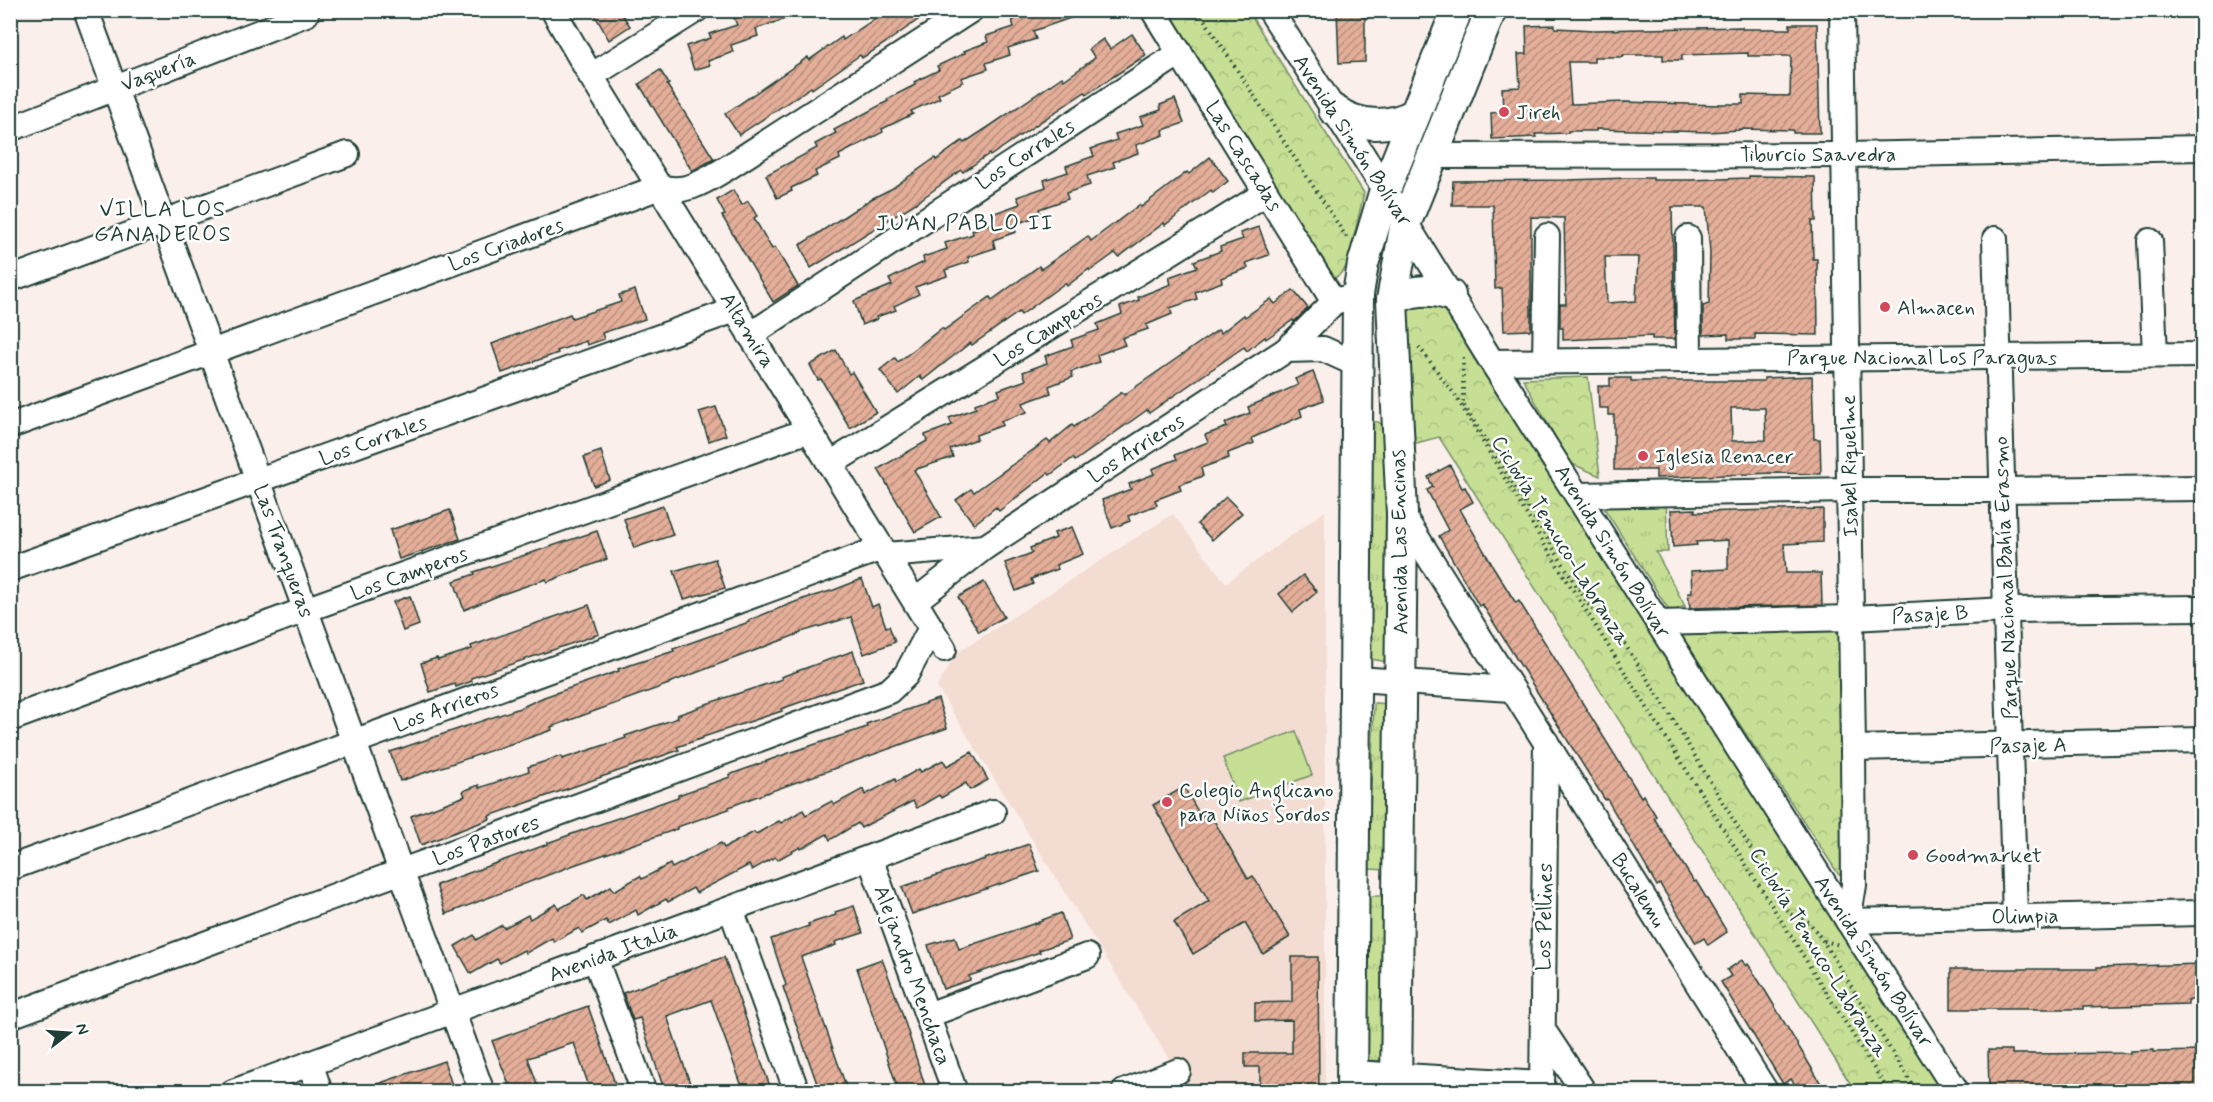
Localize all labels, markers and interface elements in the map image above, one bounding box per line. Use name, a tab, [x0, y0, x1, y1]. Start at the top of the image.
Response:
street label: Vaquería	[117, 45, 200, 99]
street label: Avenida Simón Bolívar	[1286, 49, 1418, 232]
street label: Las Cascadas	[1198, 96, 1288, 217]
place label: Jireh	[1516, 99, 1561, 127]
marker: Jireh	[1497, 105, 1511, 119]
street label: Los Corrales	[971, 113, 1080, 197]
street label: Tiburcio Saavedra	[1740, 141, 1896, 169]
district label: VILLA LOS GANADEROS	[94, 196, 232, 249]
district label: JUAN PABLO II	[876, 210, 1054, 238]
street label: Los Criadores	[445, 211, 568, 279]
street label: Los Camperos	[989, 286, 1108, 374]
street label: Altamira	[713, 287, 781, 374]
place label: Almacen	[1897, 294, 1975, 322]
marker: Almacen	[1878, 300, 1892, 314]
street label: Parque Nacional Los Paraguas	[1787, 344, 2057, 373]
street label: Isabel Riquelme	[1835, 394, 1865, 537]
street label: Los Arrieros	[1083, 407, 1190, 490]
street label: Los Corrales	[316, 409, 431, 473]
street label: Ciclovía Temuco-Labranza	[1484, 430, 1636, 651]
street label: Parque Nacional Bahía Erasmo	[1987, 436, 2025, 720]
place label: Iglesia Renacer	[1655, 443, 1794, 471]
street label: Avenida Las Encinas	[1384, 449, 1416, 635]
marker: Iglesia Renacer	[1636, 449, 1650, 463]
street label: Avenida Simón Bolívar	[1547, 460, 1677, 644]
street label: Las Tranqueras	[246, 481, 320, 622]
street label: Los Camperos	[347, 540, 472, 608]
street label: Pasaje B	[1891, 599, 1969, 631]
street label: Los Arrieros	[390, 676, 503, 740]
street label: Pasaje A	[1989, 731, 2067, 761]
place label: Colegio Anglicano para Niños Sordos	[1179, 777, 1333, 829]
marker: Colegio Anglicano para Niños Sordos	[1160, 795, 1174, 809]
street label: Los Pastores	[429, 809, 544, 873]
street label: Ciclovía Temuco-Labranza	[1742, 842, 1894, 1063]
place label: Goodmarket	[1925, 842, 2042, 870]
street label: Bucalemu	[1604, 848, 1672, 933]
marker: Goodmarket	[1906, 848, 1920, 862]
street label: Los Pellines	[1530, 863, 1560, 971]
street label: Avenida Simón Bolívar	[1807, 870, 1939, 1053]
street label: Alejandro Menchaca	[867, 882, 958, 1069]
street label: Olimpia	[1991, 902, 2059, 932]
street label: Avenida Italia	[545, 917, 682, 989]
north arrow	[39, 1003, 99, 1063]
text: N	[70, 1021, 94, 1037]

